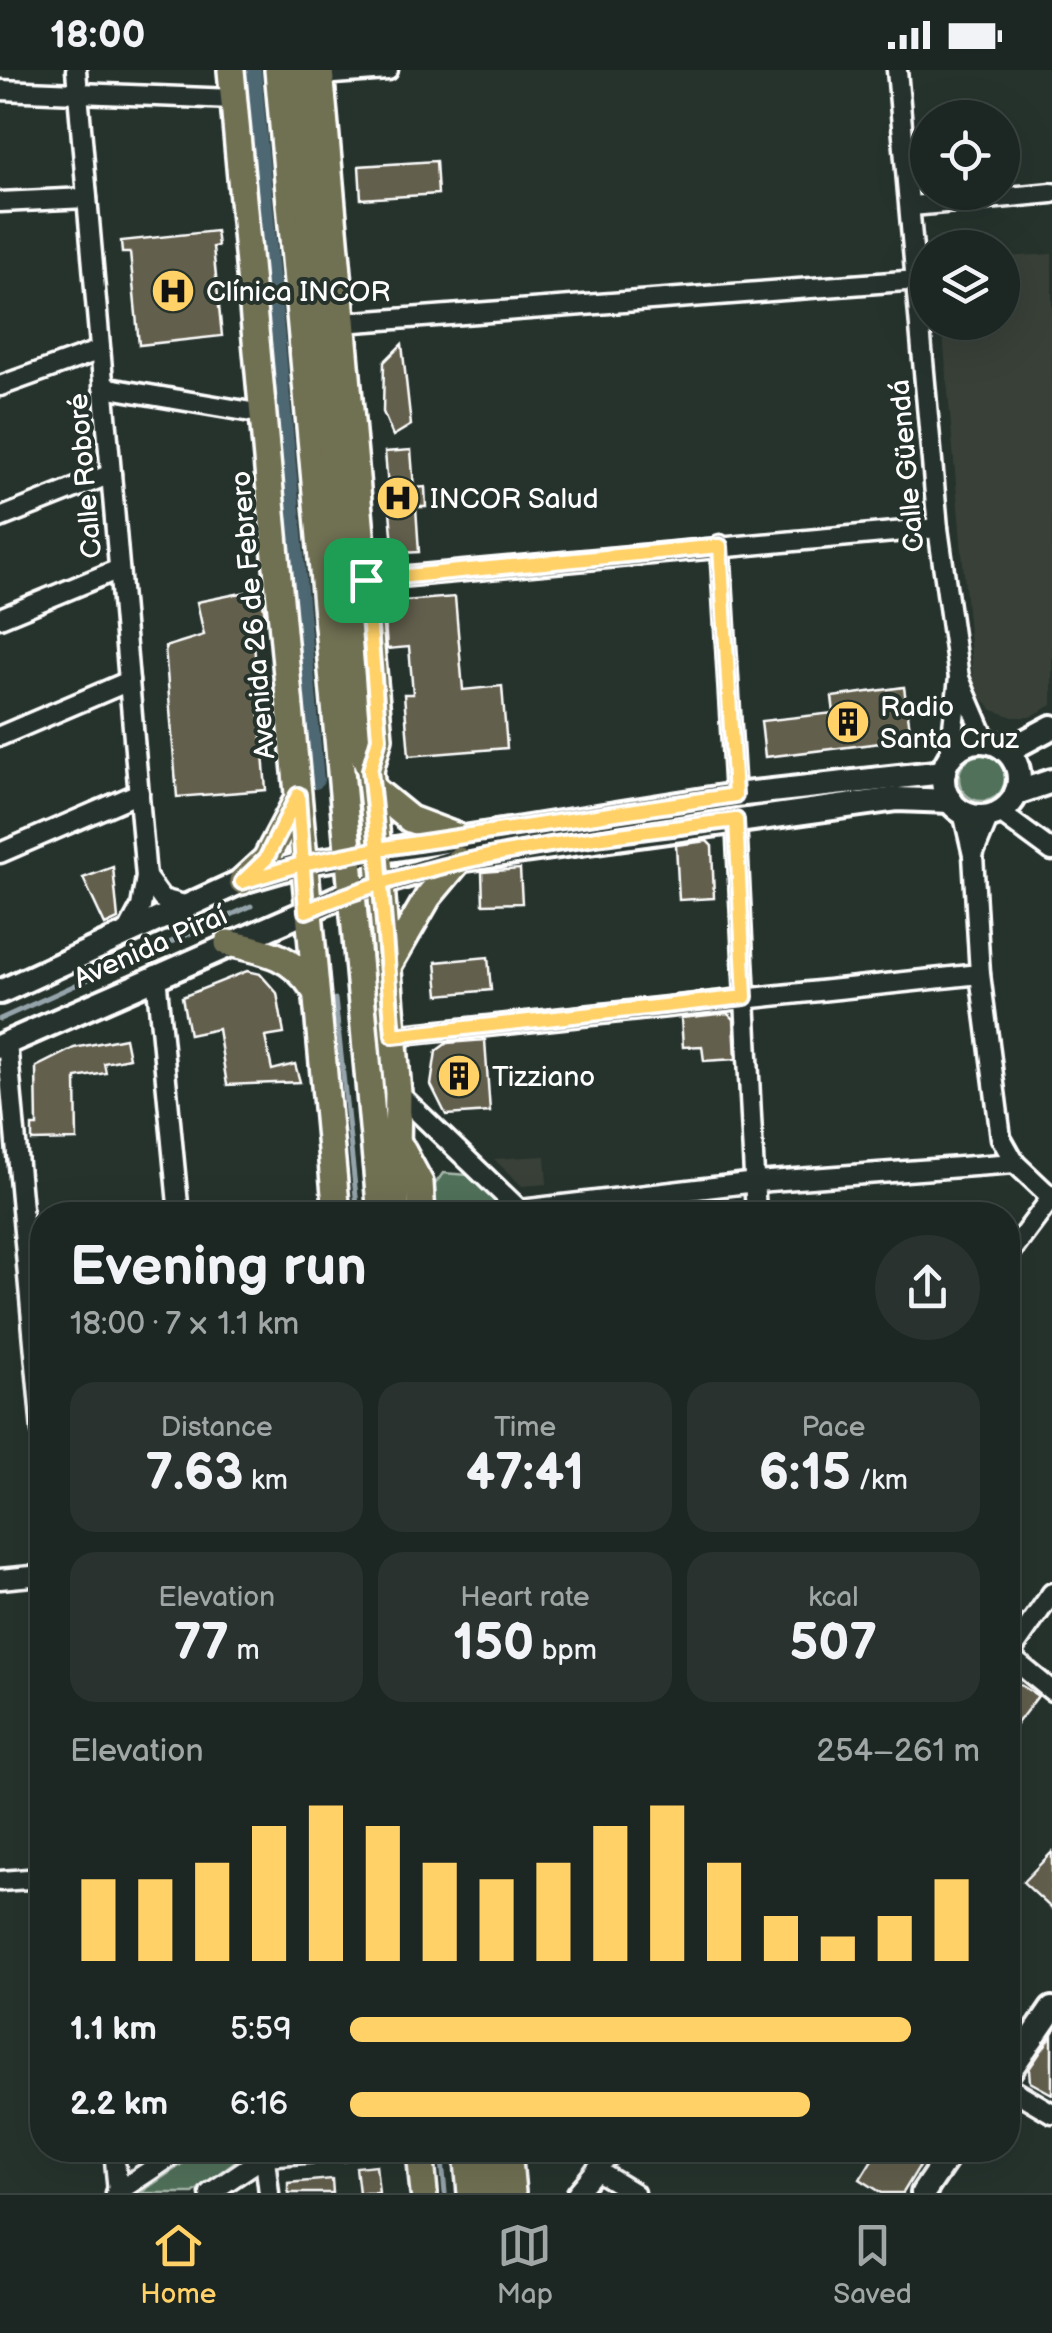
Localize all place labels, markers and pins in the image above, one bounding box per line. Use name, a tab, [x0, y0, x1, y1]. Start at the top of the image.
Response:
hospital icon: Clínica INCOR	[150, 268, 196, 314]
place label: Clínica INCOR	[206, 276, 390, 309]
hospital icon: INCOR Salud	[375, 475, 421, 521]
place label: INCOR Salud	[430, 483, 599, 516]
pin	[324, 538, 409, 623]
place label: Radio Santa Cruz	[880, 691, 1019, 756]
building icon: Radio Santa Cruz	[825, 699, 871, 745]
building icon: Tizziano	[436, 1053, 482, 1099]
place label: Tizziano	[492, 1061, 595, 1094]

